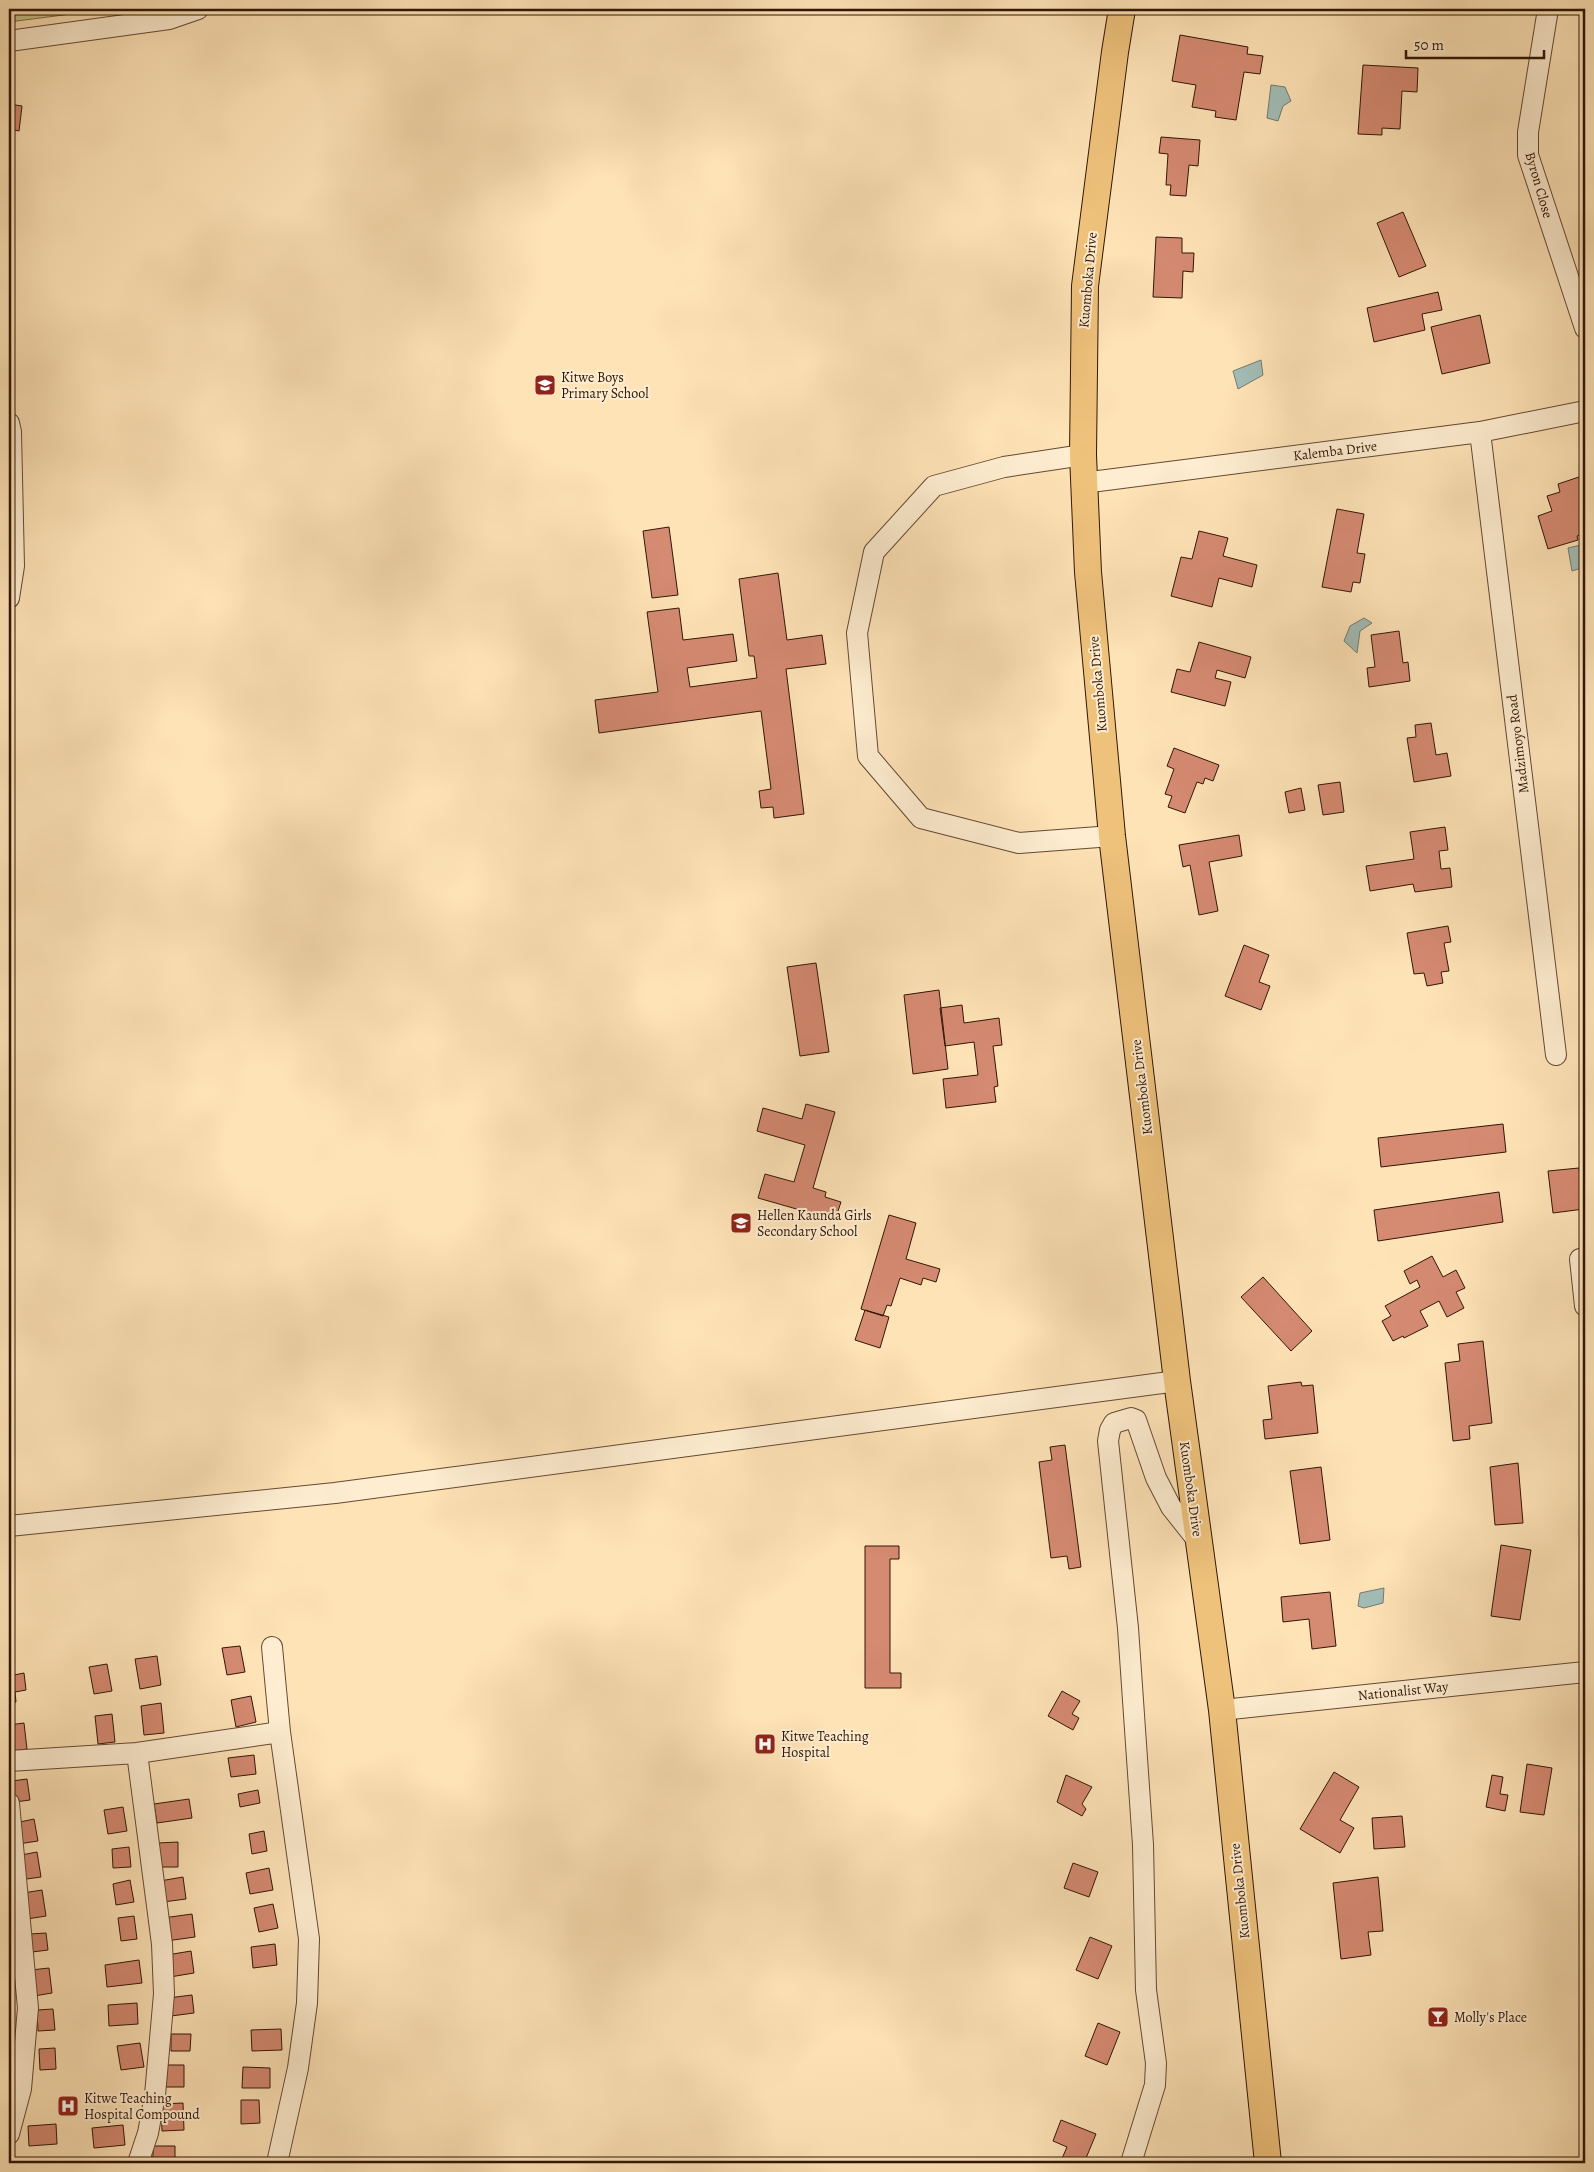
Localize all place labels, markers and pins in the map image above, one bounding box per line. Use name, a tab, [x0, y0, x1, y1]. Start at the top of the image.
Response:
place label: Kitwe Boys Primary School	[561, 368, 649, 403]
school or university icon: Kitwe Boys Primary School	[533, 373, 557, 397]
place label: Hellen Kaunda Girls Secondary School	[757, 1206, 872, 1241]
school or university icon: Hellen Kaunda Girls Secondary School	[729, 1211, 753, 1235]
place label: Kitwe Teaching Hospital	[781, 1727, 869, 1762]
hospital icon: Kitwe Teaching Hospital	[753, 1732, 777, 1756]
bar icon: Molly's Place	[1426, 2005, 1450, 2029]
place label: Molly's Place	[1454, 2008, 1527, 2027]
place label: Kitwe Teaching Hospital Compound	[84, 2089, 200, 2124]
hospital icon: Kitwe Teaching Hospital Compound	[56, 2094, 80, 2118]

